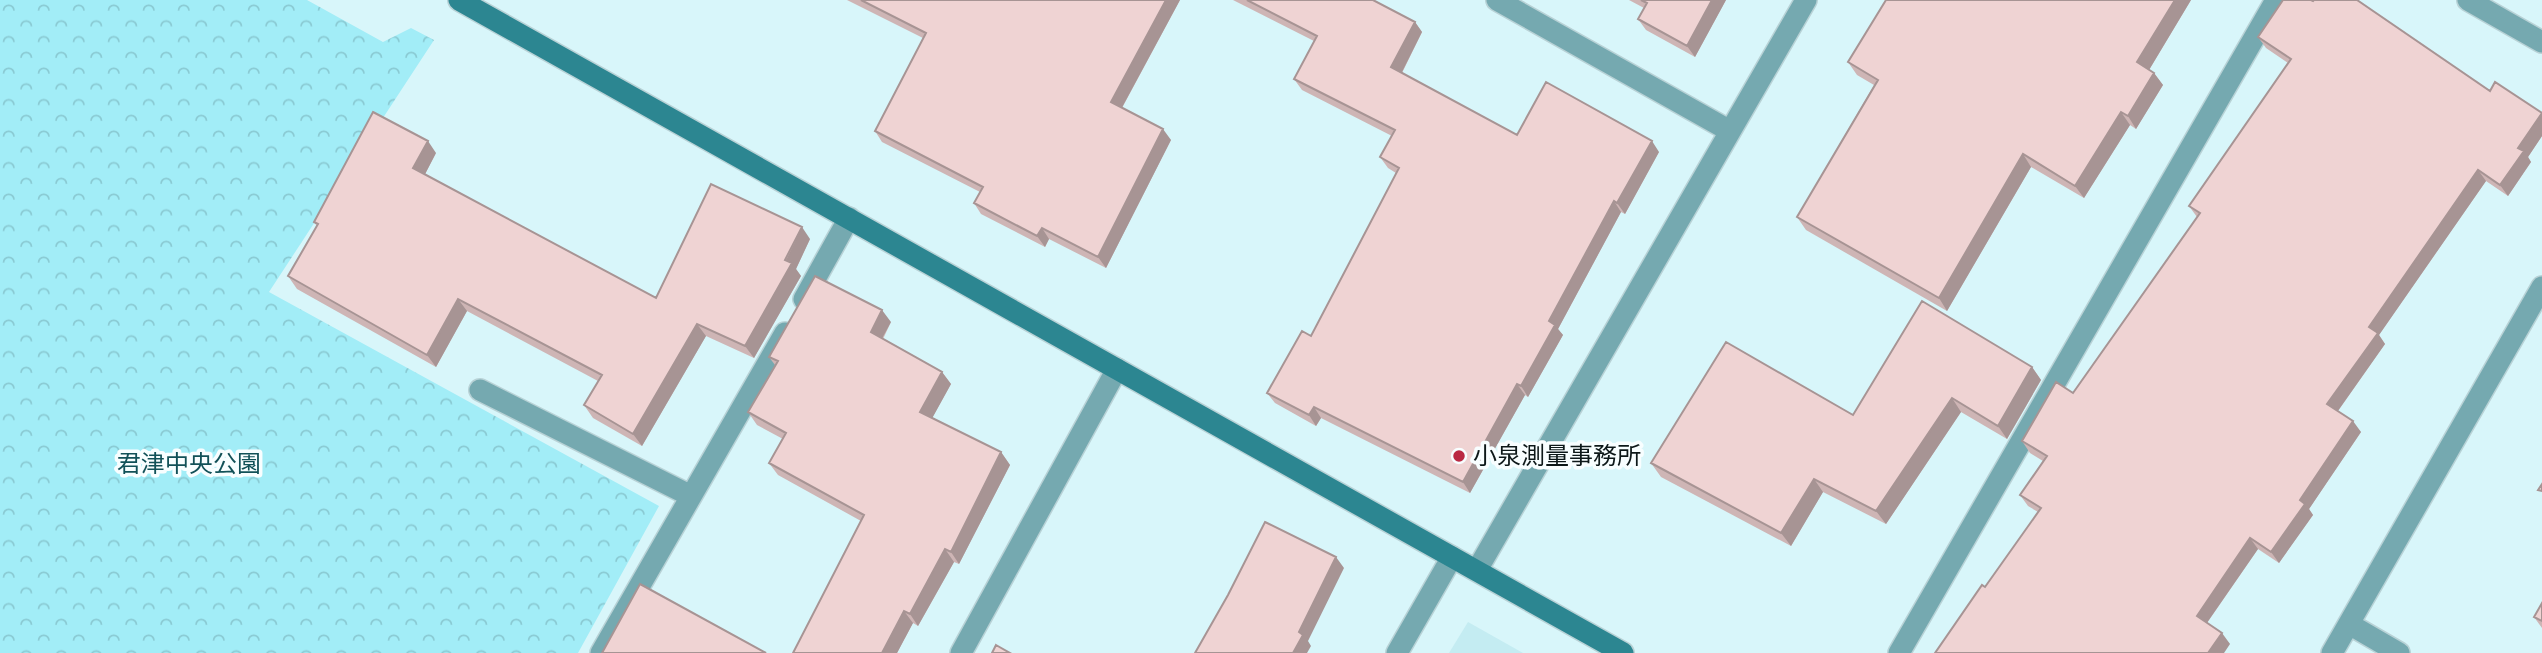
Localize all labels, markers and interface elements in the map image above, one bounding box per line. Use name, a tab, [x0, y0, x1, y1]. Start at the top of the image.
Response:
place label: 小泉測量事務所	[1473, 442, 1641, 470]
marker: 小泉測量事務所	[1451, 448, 1467, 464]
park label: 君津中央公園	[117, 450, 261, 478]

